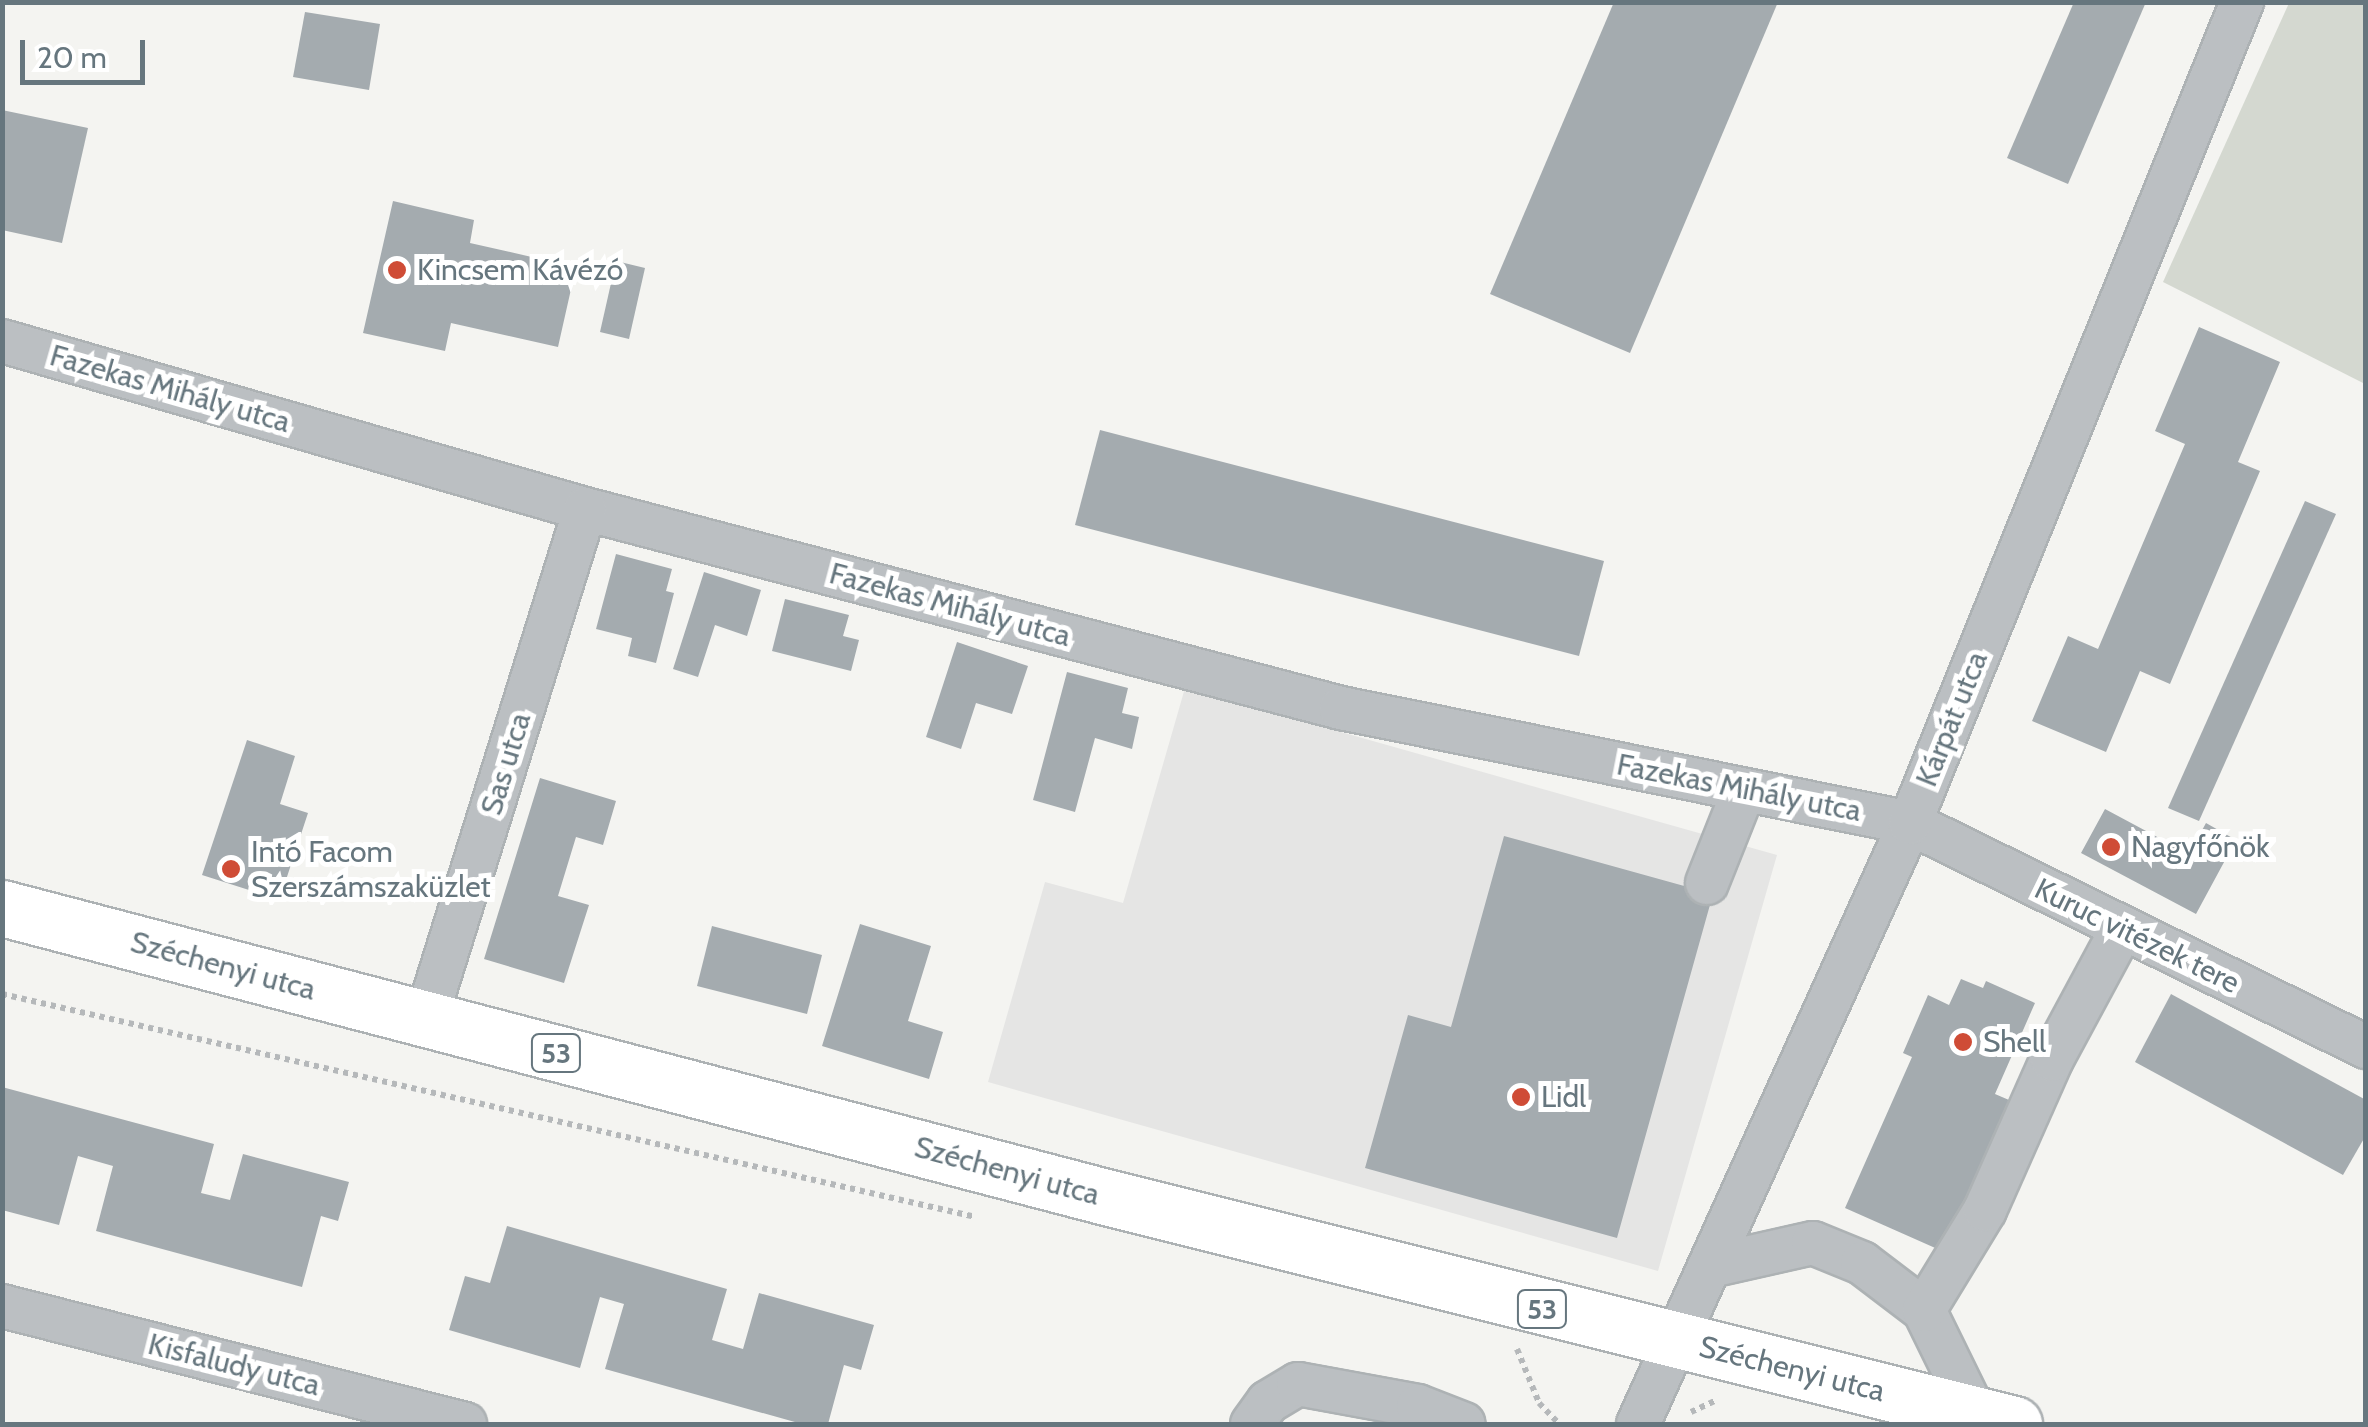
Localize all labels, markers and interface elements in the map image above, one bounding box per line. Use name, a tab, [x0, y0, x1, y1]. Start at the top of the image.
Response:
scale bar	[25, 20, 150, 82]
text: 20 m	[37, 39, 107, 76]
place label: Kincsem Kávézó	[417, 252, 623, 288]
marker: Kincsem Kávézó	[386, 259, 408, 281]
street label: Fazekas Mihály utca	[46, 338, 294, 440]
street label: Fazekas Mihály utca	[826, 556, 1074, 654]
street label: Kárpát utca	[1909, 646, 1995, 792]
street label: Sas utca	[473, 709, 539, 819]
street label: Fazekas Mihály utca	[1614, 747, 1864, 829]
place label: Nagyfőnök	[2131, 829, 2269, 865]
place label: Intó Facom Szerszámszaküzlet	[251, 834, 491, 904]
marker: Nagyfőnök	[2100, 836, 2122, 858]
marker: Intó Facom Szerszámszaküzlet	[220, 858, 242, 880]
street label: Kuruc vitézek tere	[2029, 871, 2245, 1001]
street label: Széchenyi utca	[127, 924, 319, 1008]
place label: Shell	[1983, 1024, 2046, 1060]
road number: 53	[528, 1030, 584, 1076]
marker: Shell	[1952, 1031, 1974, 1053]
place label: Lidl	[1541, 1079, 1586, 1115]
marker: Lidl	[1510, 1086, 1532, 1108]
street label: Széchenyi utca	[911, 1129, 1103, 1213]
road number: 53	[1514, 1286, 1570, 1332]
street label: Kisfaludy utca	[144, 1326, 324, 1404]
street label: Széchenyi utca	[1696, 1329, 1888, 1409]

